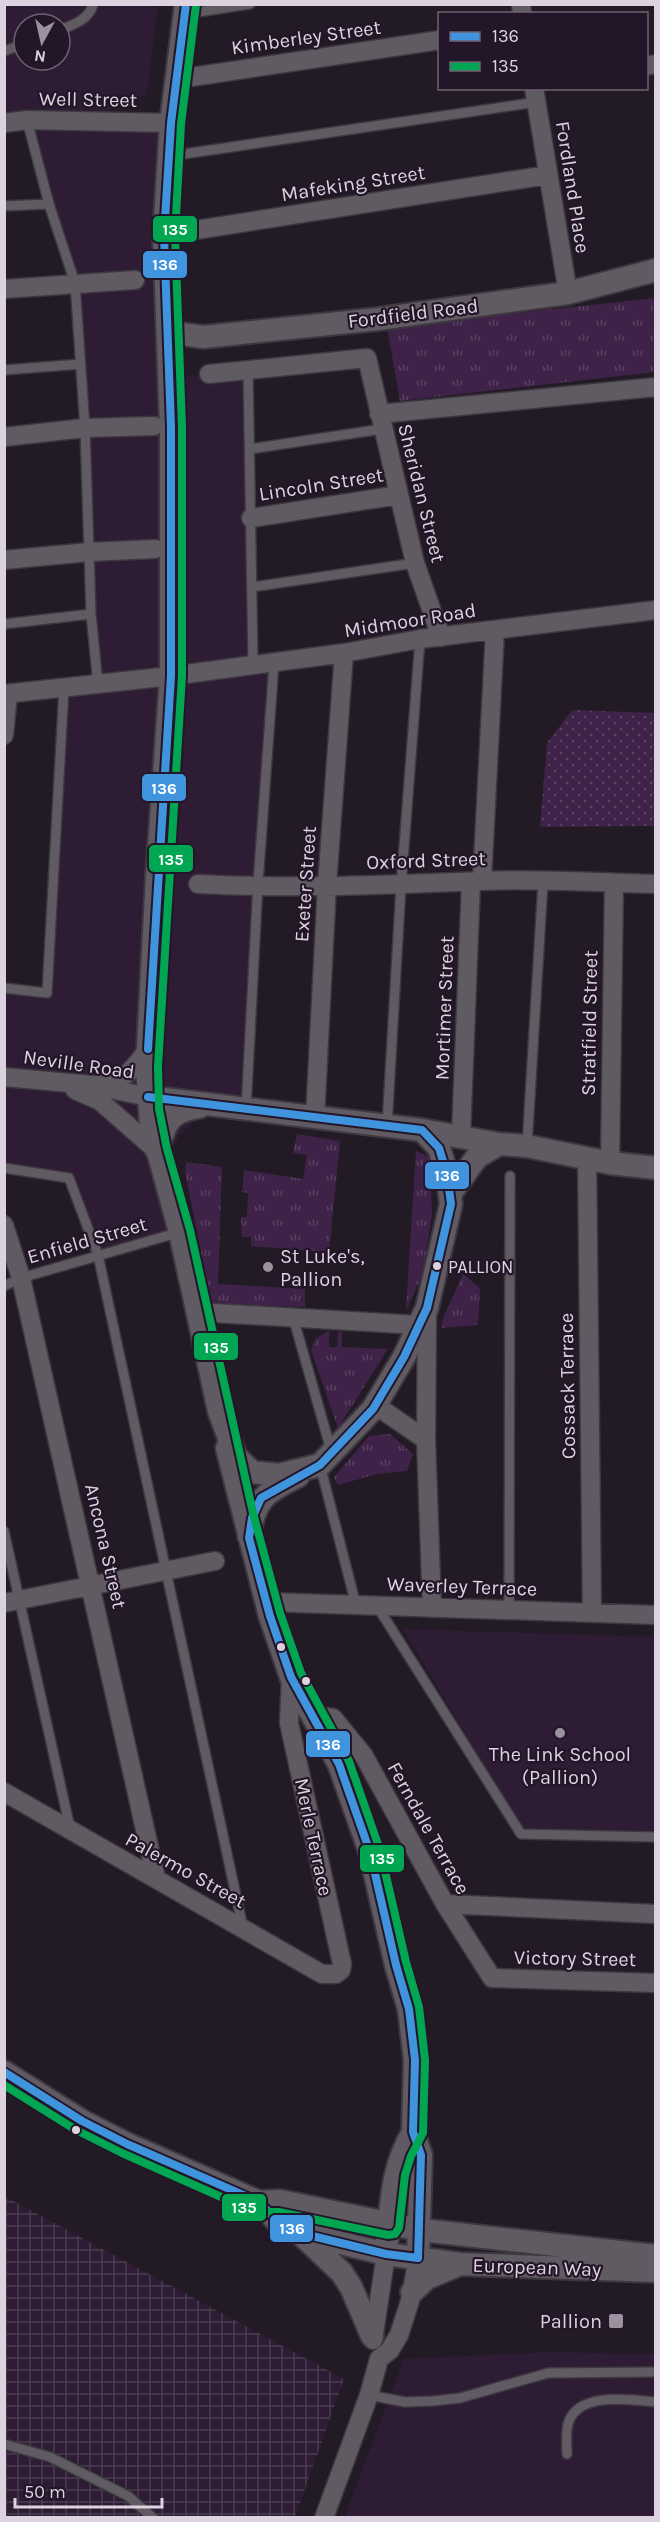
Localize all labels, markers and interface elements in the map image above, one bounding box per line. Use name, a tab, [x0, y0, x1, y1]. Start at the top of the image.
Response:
north arrow	[12, 12, 72, 72]
legend	[438, 12, 648, 90]
street label: Kimberley Street	[230, 16, 383, 59]
text: 136	[492, 25, 519, 47]
text: N	[33, 46, 47, 67]
text: 135	[492, 55, 519, 77]
street label: Well Street	[39, 87, 138, 112]
street label: Fordland Place	[551, 119, 594, 255]
street label: Mafeking Street	[280, 161, 427, 206]
line badge: 135	[152, 215, 198, 243]
text: 135	[163, 220, 187, 239]
line badge: 136	[142, 250, 188, 279]
text: 136	[152, 255, 178, 274]
street label: Fordfield Road	[347, 294, 480, 333]
street label: Sheridan Street	[393, 421, 450, 565]
street label: Lincoln Street	[257, 463, 386, 506]
street label: Midmoor Road	[342, 599, 478, 642]
line badge: 136	[141, 773, 187, 802]
text: 136	[151, 779, 177, 798]
street label: Exeter Street	[290, 825, 321, 943]
line badge: 135	[148, 844, 194, 873]
street label: Oxford Street	[366, 847, 487, 874]
text: 135	[159, 850, 183, 869]
street label: Mortimer Street	[430, 935, 459, 1081]
street label: Stratfield Street	[577, 950, 602, 1096]
street label: Neville Road	[22, 1045, 136, 1084]
line badge: 136	[424, 1161, 470, 1190]
text: 136	[434, 1166, 460, 1185]
street label: Enfield Street	[25, 1212, 150, 1269]
place label: St Luke's, Pallion	[280, 1245, 365, 1291]
place label: PALLION	[448, 1256, 513, 1278]
marker: St Luke's, Pallion	[261, 1260, 275, 1274]
marker: PALLION	[431, 1260, 443, 1272]
street label: Cossack Terrace	[555, 1313, 580, 1459]
line badge: 135	[193, 1332, 239, 1361]
text: 135	[204, 1338, 228, 1357]
street label: Ancona Street	[80, 1481, 131, 1611]
street label: Waverley Terrace	[386, 1572, 538, 1601]
unlabelled marker	[275, 1641, 287, 1653]
unlabelled marker	[300, 1675, 312, 1687]
marker: The Link School (Pallion)	[553, 1726, 567, 1740]
line badge: 136	[305, 1730, 351, 1758]
text: 136	[315, 1735, 341, 1754]
place label: The Link School (Pallion)	[489, 1743, 631, 1789]
street label: Ferndale Terrace	[383, 1758, 474, 1898]
street label: Merle Terrace	[290, 1776, 337, 1898]
street label: Palermo Street	[121, 1828, 251, 1913]
line badge: 135	[359, 1844, 405, 1873]
text: 135	[370, 1849, 394, 1868]
street label: Victory Street	[514, 1946, 637, 1971]
unlabelled marker	[70, 2124, 82, 2136]
line badge: 135	[221, 2193, 267, 2222]
text: 135	[232, 2198, 256, 2217]
line badge: 136	[269, 2214, 314, 2243]
text: 136	[279, 2219, 305, 2238]
street label: European Way	[472, 2254, 602, 2281]
place label: Pallion	[540, 2310, 602, 2333]
marker: Pallion	[607, 2312, 625, 2330]
scale bar	[15, 2471, 162, 2509]
text: 50 m	[24, 2481, 66, 2503]

